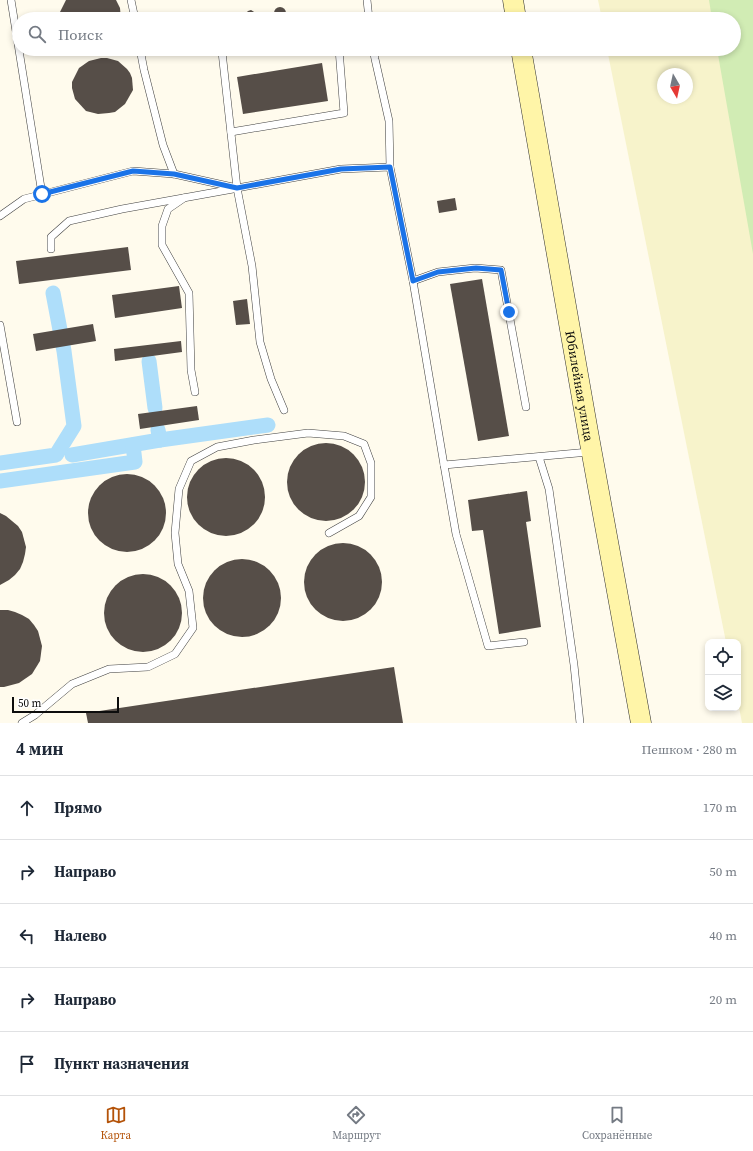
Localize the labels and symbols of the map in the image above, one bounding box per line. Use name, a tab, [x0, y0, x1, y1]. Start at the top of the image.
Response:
north arrow	[657, 68, 693, 104]
route start	[33, 185, 51, 203]
route end	[500, 303, 518, 321]
street label: Юбилейная улица	[562, 329, 598, 443]
scale bar	[12, 695, 119, 714]

